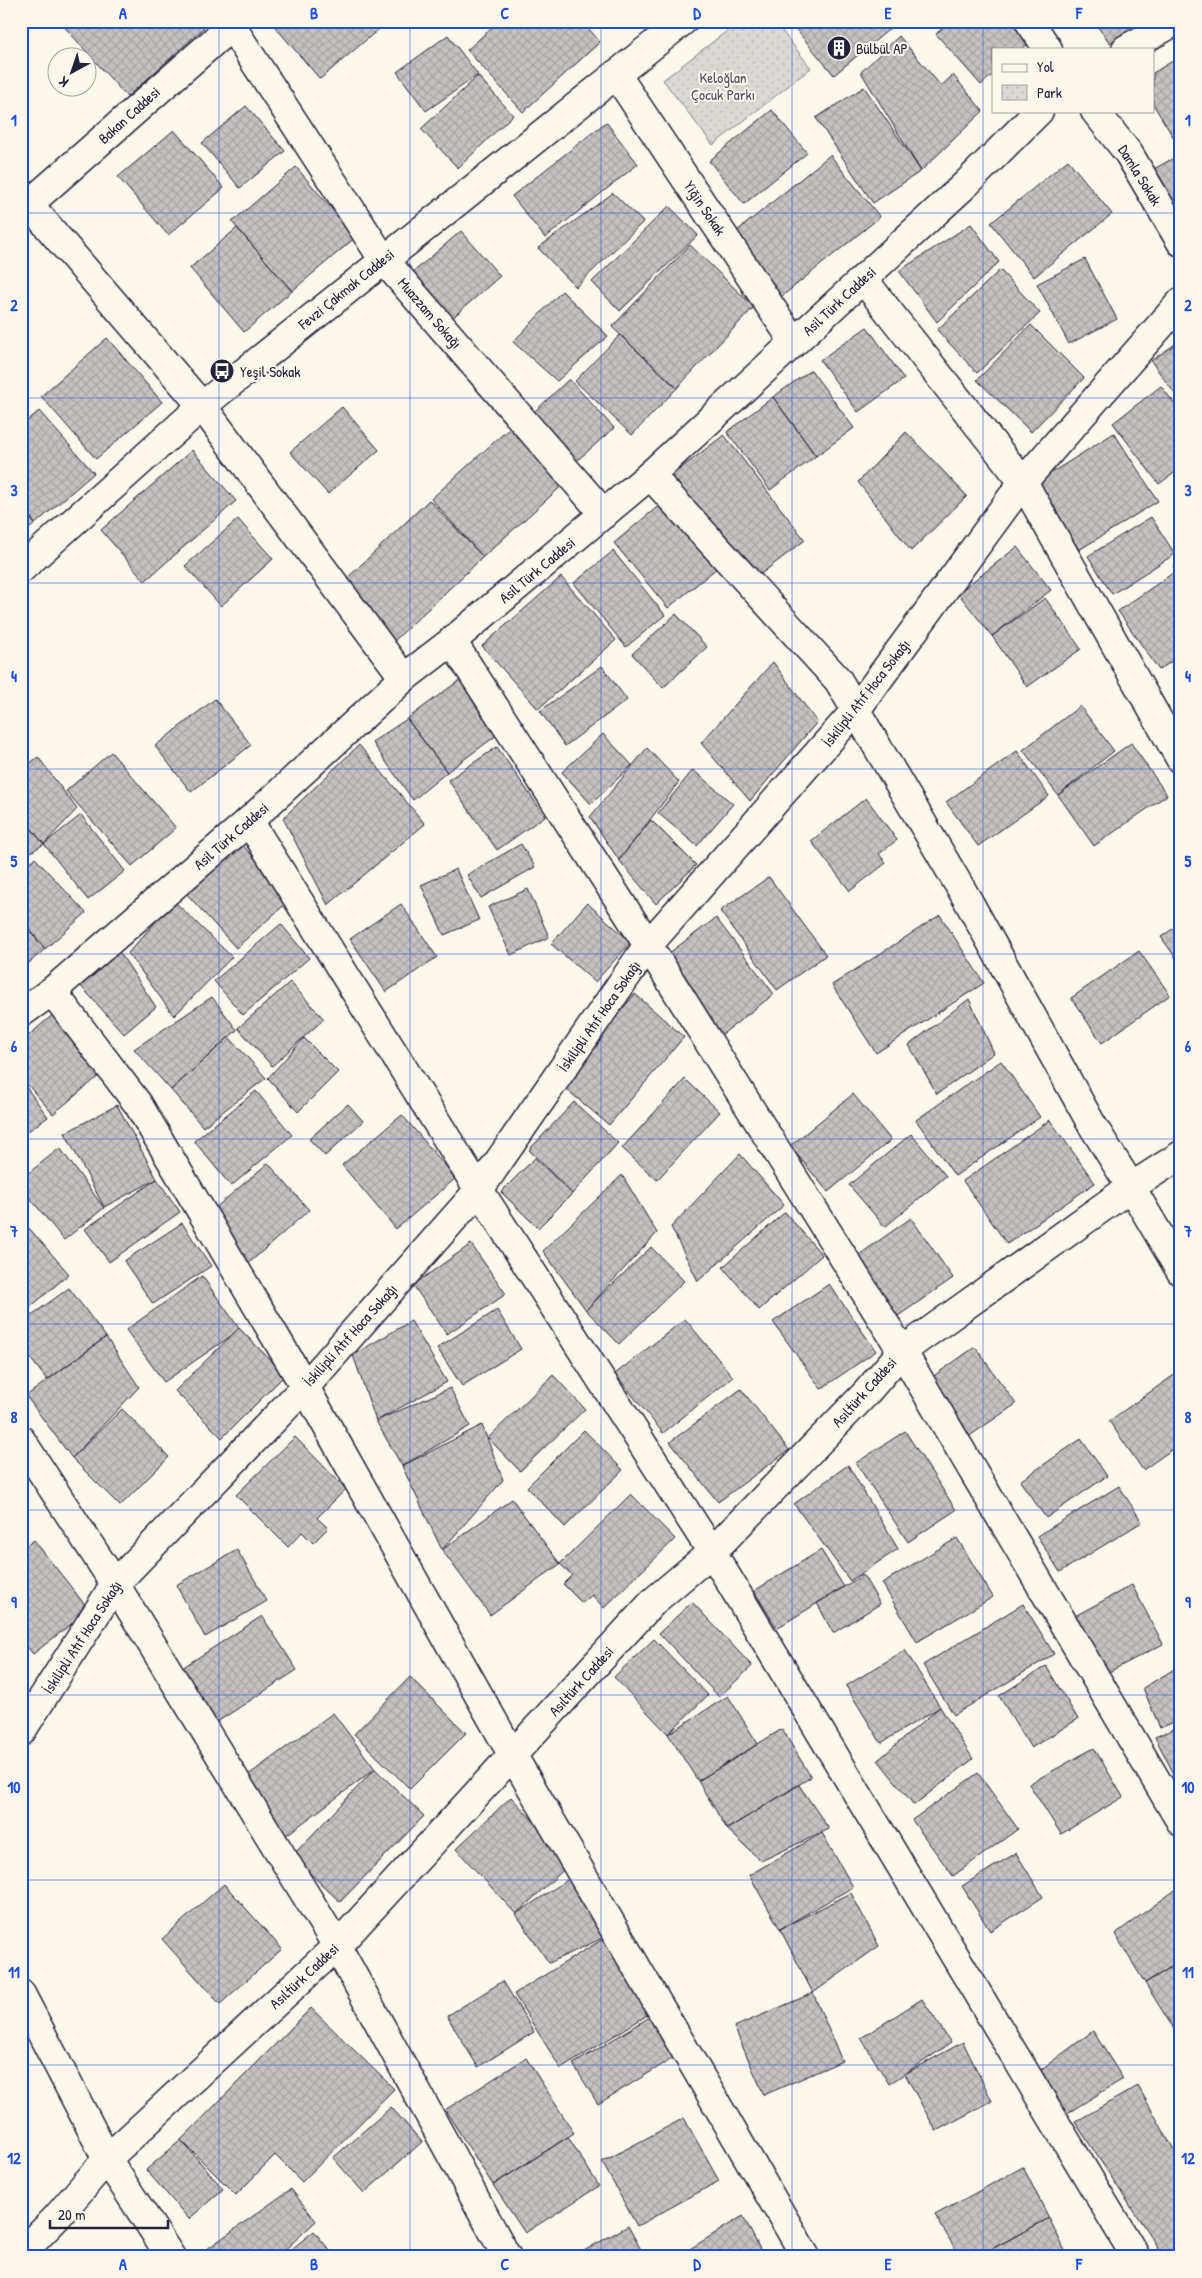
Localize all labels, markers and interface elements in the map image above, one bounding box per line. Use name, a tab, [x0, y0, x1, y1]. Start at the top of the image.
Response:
text: A	[119, 2, 127, 24]
text: B	[310, 2, 318, 24]
text: C	[501, 2, 510, 24]
text: D	[693, 2, 701, 24]
text: E	[884, 2, 892, 24]
text: F	[1075, 2, 1083, 24]
building icon: Bülbül AP	[826, 35, 852, 61]
place label: Bülbül AP	[856, 38, 908, 59]
north arrow	[48, 48, 98, 98]
legend	[992, 48, 1154, 112]
text: Yol	[1037, 56, 1054, 77]
park label: Keloğlan Çocuk Parkı	[691, 67, 755, 105]
text: K	[54, 72, 72, 92]
street label: Bakan Caddesi	[93, 82, 165, 148]
text: Park	[1037, 82, 1062, 103]
text: 1	[11, 109, 17, 131]
text: 1	[1185, 109, 1191, 131]
street label: Damla Sokak	[1113, 141, 1167, 209]
street label: Yiğin Sokak	[679, 177, 731, 239]
street label: Fevzi Çakmak Caddesi	[293, 244, 398, 335]
street label: Asil Türk Caddesi	[798, 262, 880, 340]
street label: Muazzam Sokağı	[393, 273, 467, 353]
text: 2	[10, 294, 18, 316]
text: 2	[1184, 294, 1192, 316]
bus stop icon: Yeşil Sokak	[209, 358, 235, 384]
place label: Yeşil Sokak	[240, 361, 300, 382]
text: 3	[10, 479, 18, 501]
text: 3	[1184, 479, 1192, 501]
street label: Asil Türk Caddesi	[495, 532, 579, 608]
street label: İskilipli Atıf Hoca Sokağı	[817, 635, 915, 751]
text: 4	[11, 665, 17, 687]
text: 4	[1185, 665, 1191, 687]
street label: Asil Türk Caddesi	[189, 797, 273, 875]
text: 5	[11, 850, 18, 872]
text: 5	[1185, 850, 1192, 872]
street label: İskilipli Atıf Hoca Sokağı	[553, 956, 645, 1076]
text: 6	[11, 1035, 18, 1057]
text: 6	[1185, 1035, 1192, 1057]
text: 7	[9, 1220, 18, 1242]
text: 7	[1183, 1220, 1192, 1242]
street label: İskilipli Atıf Hoca Sokağı	[298, 1279, 402, 1391]
street label: Asıltürk Caddesi	[827, 1352, 901, 1432]
text: 8	[11, 1406, 18, 1428]
text: 8	[1185, 1406, 1192, 1428]
street label: İskilipli Atıf Hoca Sokağı	[37, 1576, 127, 1698]
text: 9	[11, 1591, 17, 1613]
text: 9	[1185, 1591, 1191, 1613]
street label: Asıltürk Caddesi	[544, 1641, 618, 1721]
text: 10	[8, 1776, 20, 1798]
text: 10	[1182, 1776, 1194, 1798]
street label: Asıltürk Caddesi	[265, 1938, 343, 2014]
text: 11	[8, 1961, 20, 1983]
text: 11	[1182, 1961, 1194, 1983]
text: 12	[7, 2147, 21, 2169]
text: 12	[1181, 2147, 1195, 2169]
scale bar	[50, 2198, 168, 2230]
text: 20 m	[58, 2204, 85, 2225]
text: A	[119, 2253, 127, 2275]
text: B	[310, 2253, 318, 2275]
text: C	[501, 2253, 510, 2275]
text: D	[693, 2253, 701, 2275]
text: E	[884, 2253, 892, 2275]
text: F	[1075, 2253, 1083, 2275]

